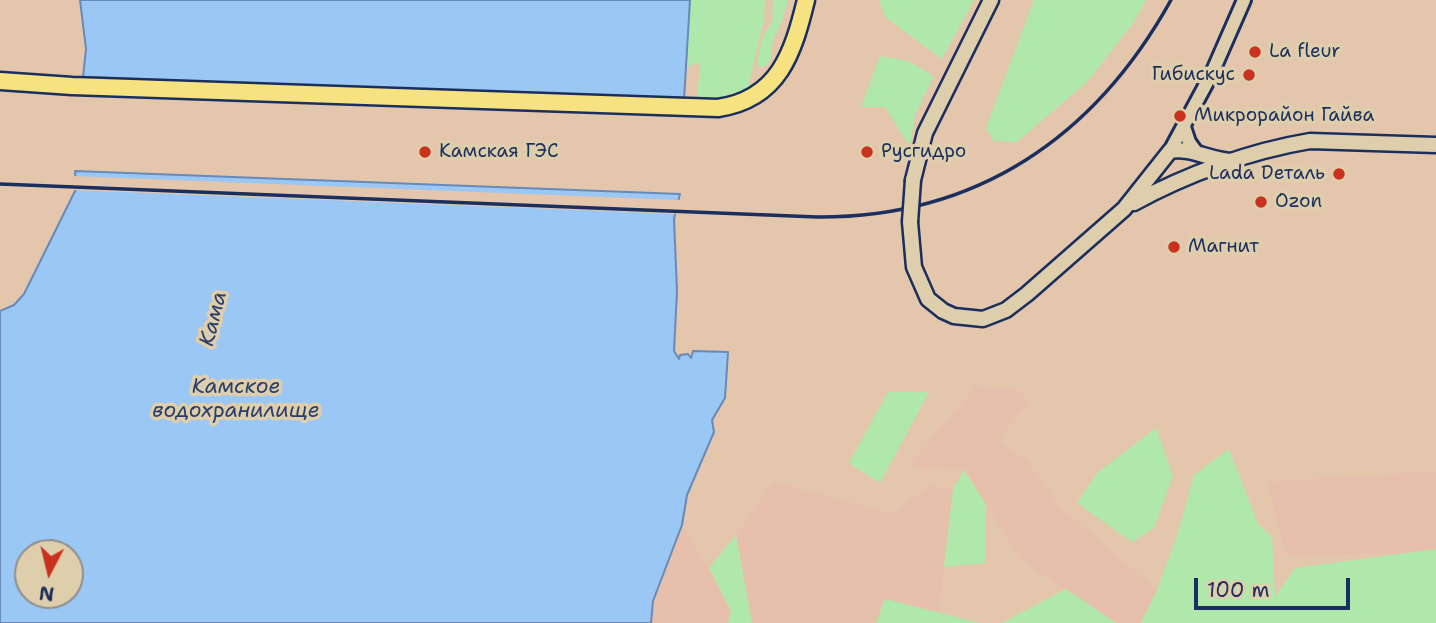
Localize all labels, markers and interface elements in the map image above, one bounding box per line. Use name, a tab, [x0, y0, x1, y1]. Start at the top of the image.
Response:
place label: La fleur	[1269, 41, 1340, 63]
marker: La fleur	[1247, 44, 1263, 60]
place label: Гибискус	[1152, 64, 1235, 86]
marker: Гибискус	[1241, 67, 1257, 83]
place label: Микрорайон Гайва	[1194, 105, 1374, 127]
marker: Микрорайон Гайва	[1172, 108, 1188, 124]
place label: Камская ГЭС	[439, 141, 559, 163]
place label: Русгидро	[881, 141, 966, 163]
marker: Камская ГЭС	[417, 144, 433, 160]
marker: Русгидро	[859, 144, 875, 160]
place label: Lada Dеталь	[1209, 163, 1325, 185]
marker: Lada Dеталь	[1331, 166, 1347, 182]
place label: Ozon	[1275, 191, 1322, 213]
marker: Ozon	[1253, 194, 1269, 210]
place label: Магнит	[1188, 236, 1259, 258]
marker: Магнит	[1166, 239, 1182, 255]
water label: Кама	[195, 289, 233, 349]
water label: Камское водохранилище	[152, 375, 320, 425]
north arrow	[14, 539, 84, 609]
scale bar	[1198, 564, 1354, 608]
text: 100 m	[1207, 576, 1270, 604]
text: N	[38, 580, 56, 607]

